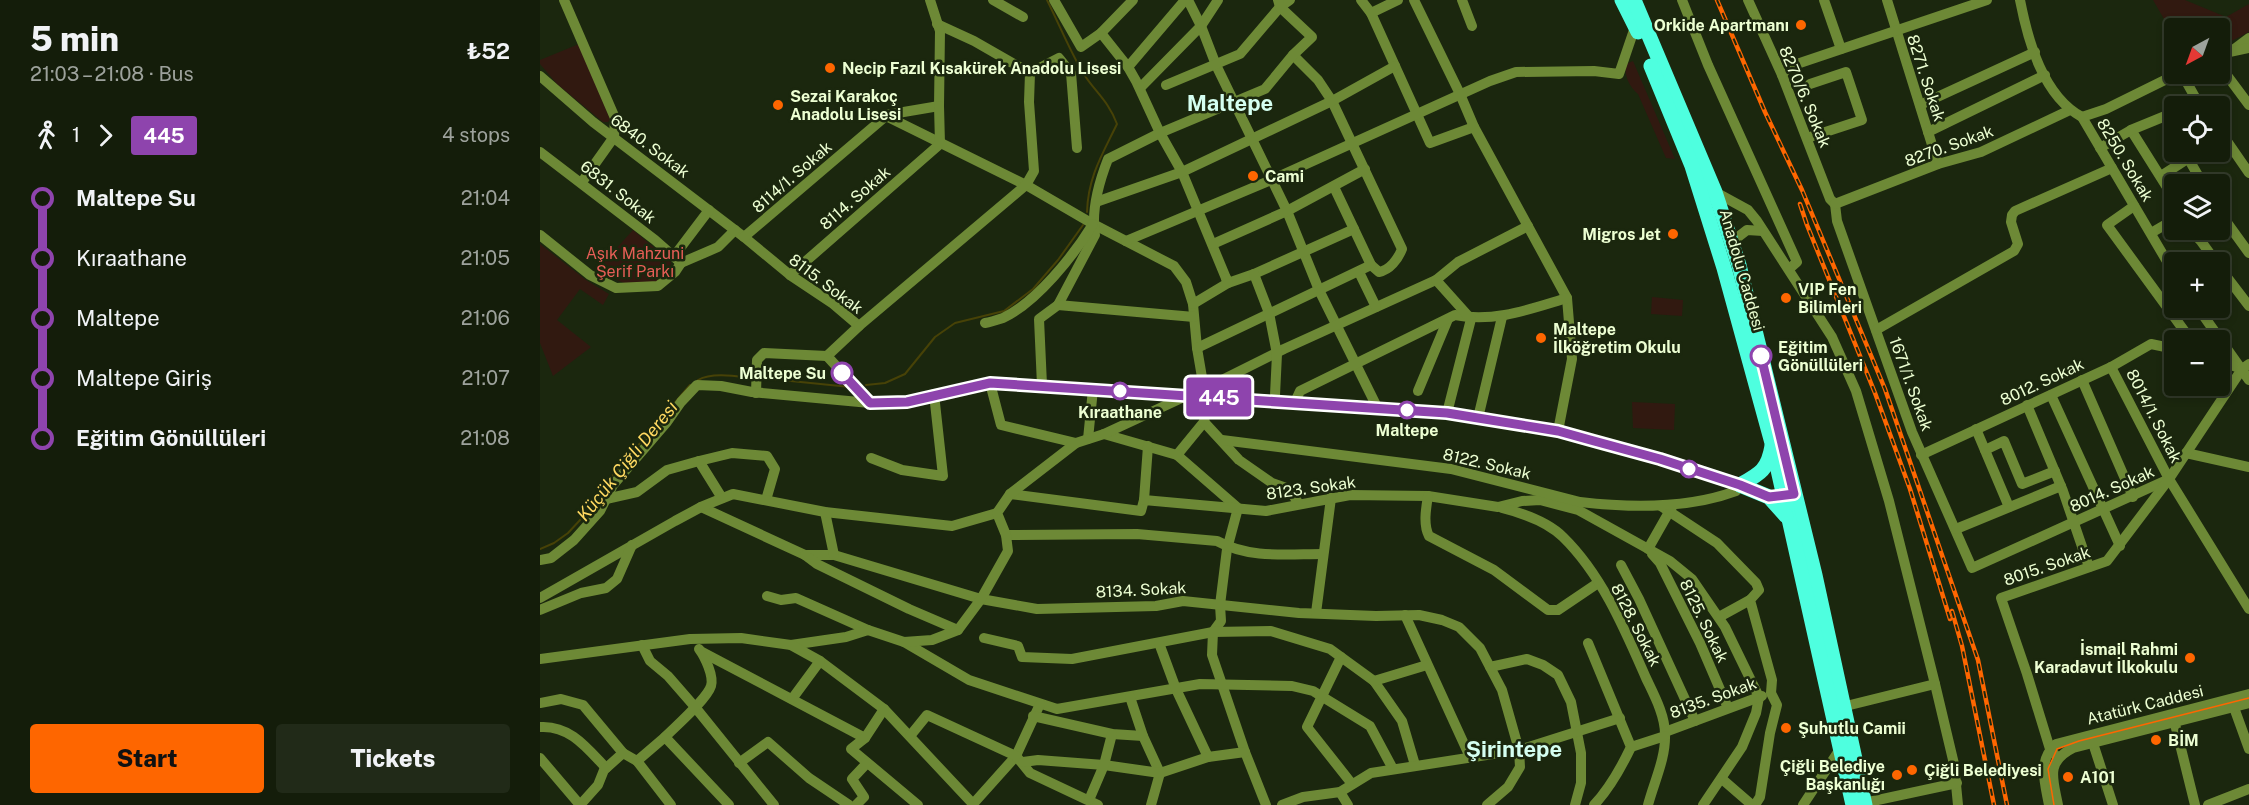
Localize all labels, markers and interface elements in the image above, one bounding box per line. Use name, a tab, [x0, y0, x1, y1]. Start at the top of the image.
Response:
place label: Orkide Apartmanı	[1654, 16, 1789, 35]
marker: Orkide Apartmanı	[1794, 18, 1808, 32]
north arrow	[2164, 18, 2230, 84]
map controls	[2164, 18, 2230, 396]
text: 5 min	[30, 20, 119, 58]
street label: 8271. Sokak	[1903, 32, 1949, 124]
text: ₺52	[467, 38, 510, 64]
street label: 8270/6. Sokak	[1775, 43, 1835, 151]
place label: Necip Fazıl Kısakürek Anadolu Lisesi	[842, 59, 1121, 78]
marker: Necip Fazıl Kısakürek Anadolu Lisesi	[823, 61, 837, 75]
text: 21:03 – 21:08 · Bus	[30, 62, 194, 86]
place label: Sezai Karakoç Anadolu Lisesi	[790, 87, 901, 124]
district label: Maltepe	[1187, 90, 1273, 116]
button: locate	[2164, 96, 2230, 162]
marker: Sezai Karakoç Anadolu Lisesi	[771, 98, 785, 112]
street label: 6840. Sokak	[607, 110, 693, 182]
street label: 8250. Sokak	[2093, 115, 2157, 205]
icon: walk	[30, 119, 63, 152]
icon: forward	[89, 119, 122, 152]
street label: 8270. Sokak	[1902, 121, 1996, 171]
text: 1	[72, 123, 80, 147]
text: 445	[143, 123, 185, 148]
text: 4 stops	[442, 123, 510, 147]
street label: 8114/1. Sokak	[748, 137, 836, 217]
street label: 6831. Sokak	[577, 157, 659, 227]
street label: 8114. Sokak	[816, 162, 894, 234]
place label: Cami	[1265, 167, 1304, 186]
marker: Cami	[1246, 169, 1260, 183]
button: layers	[2164, 174, 2230, 240]
text: Maltepe Su	[76, 185, 196, 211]
text: 21:04	[461, 186, 510, 210]
street label: Anadolu Caddesi	[1716, 207, 1768, 333]
place label: Migros Jet	[1582, 225, 1661, 244]
marker: Migros Jet	[1666, 227, 1680, 241]
park label: Aşık Mahzuni Şerif Parkı	[586, 244, 684, 281]
text: Kıraathane	[76, 245, 187, 271]
text: 21:05	[460, 246, 510, 270]
street label: 8115. Sokak	[785, 250, 867, 318]
button: +	[2164, 252, 2230, 318]
place label: VIP Fen Bilimleri	[1798, 280, 1862, 317]
marker: VIP Fen Bilimleri	[1779, 291, 1793, 305]
text: Maltepe	[76, 305, 160, 331]
text: 21:06	[461, 306, 510, 330]
place label: Maltepe İlköğretim Okulu	[1553, 320, 1681, 357]
button: −	[2164, 330, 2230, 396]
marker: Maltepe İlköğretim Okulu	[1534, 331, 1548, 345]
street label: 1671/1. Sokak	[1885, 334, 1937, 434]
place label: Eğitim Gönüllüleri	[1778, 338, 1863, 375]
marker: Eğitim Gönüllüleri	[1750, 345, 1772, 367]
street label: 8012. Sokak	[1997, 354, 2087, 410]
marker: Maltepe Su	[831, 362, 853, 384]
place label: Maltepe Su	[739, 364, 826, 383]
text: Maltepe Giriş	[76, 365, 212, 391]
text: 21:07	[462, 366, 510, 390]
street label: 8014/1. Sokak	[2122, 366, 2186, 466]
line badge: 445	[1184, 378, 1254, 416]
marker: Kıraathane	[1111, 382, 1129, 400]
text: 445	[1198, 385, 1240, 410]
water label: Küçük Çiğli Deresi	[572, 397, 682, 525]
marker: Maltepe	[1398, 401, 1416, 419]
place label: Kıraathane	[1078, 403, 1162, 422]
place label: Maltepe	[1376, 421, 1438, 440]
text: Eğitim Gönüllüleri	[76, 425, 266, 451]
text: 21:08	[460, 426, 510, 450]
street label: 8122. Sokak	[1441, 445, 1533, 483]
unlabelled marker	[1680, 460, 1698, 478]
street label: 8014. Sokak	[2067, 462, 2157, 516]
street label: 8123. Sokak	[1265, 472, 1357, 504]
street label: 8015. Sokak	[2001, 542, 2093, 590]
street label: 8125. Sokak	[1676, 576, 1732, 666]
street label: 8134. Sokak	[1095, 578, 1187, 602]
street label: 8128. Sokak	[1607, 580, 1665, 670]
place label: İsmail Rahmi Karadavut İlkokulu	[2034, 639, 2178, 677]
marker: İsmail Rahmi Karadavut İlkokulu	[2183, 651, 2197, 665]
street label: 8135. Sokak	[1667, 674, 1759, 722]
street label: Atatürk Caddesi	[2085, 681, 2205, 729]
place label: Şuhutlu Camii	[1798, 719, 1906, 738]
marker: Şuhutlu Camii	[1779, 721, 1793, 735]
button: Start	[30, 724, 264, 793]
button: Tickets	[276, 724, 510, 793]
place label: BİM	[2168, 730, 2199, 750]
marker: BİM	[2149, 733, 2163, 747]
district label: Şirintepe	[1466, 736, 1562, 762]
place label: Çiğli Belediye Başkanlığı	[1780, 757, 1885, 794]
place label: Çiğli Belediyesi	[1924, 761, 2042, 780]
marker: Çiğli Belediyesi	[1905, 763, 1919, 777]
marker: Çiğli Belediye Başkanlığı	[1890, 768, 1904, 782]
place label: A101	[2080, 768, 2116, 787]
marker: A101	[2061, 770, 2075, 784]

